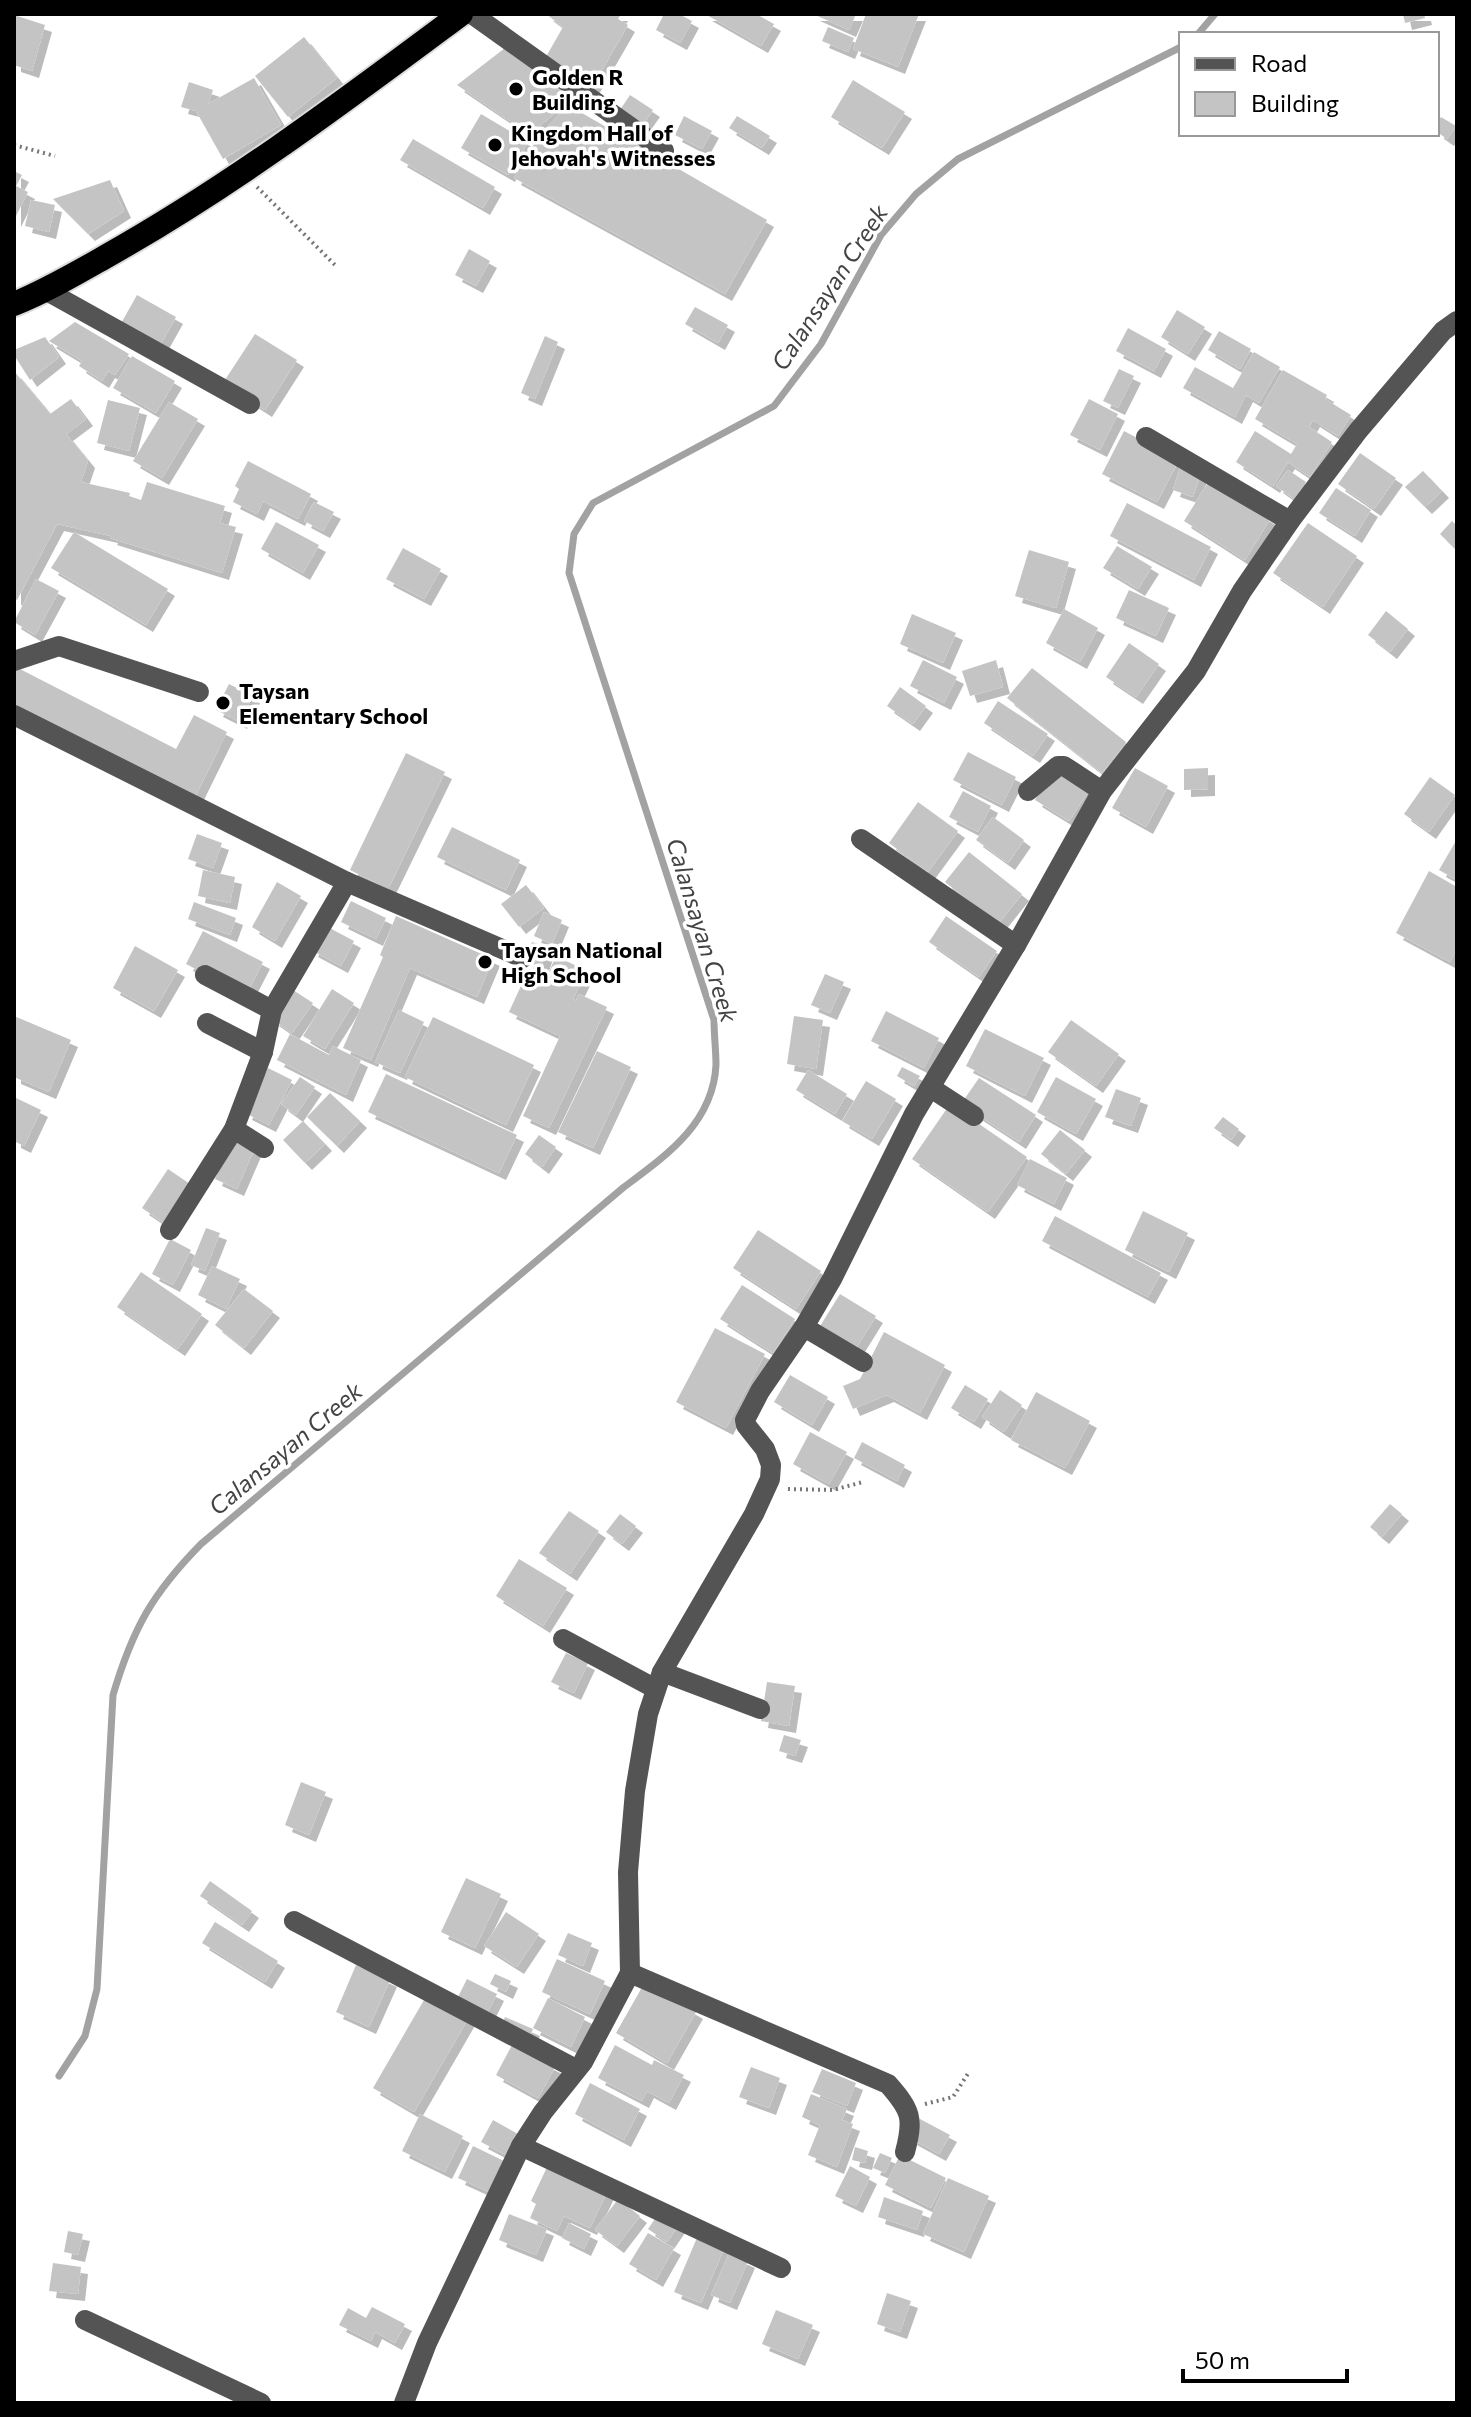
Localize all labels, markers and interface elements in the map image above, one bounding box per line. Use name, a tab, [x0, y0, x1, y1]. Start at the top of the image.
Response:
legend	[1179, 32, 1439, 136]
text: Road	[1251, 48, 1307, 77]
place label: Golden R Building	[532, 63, 624, 115]
marker: Golden R Building	[507, 80, 525, 98]
text: Building	[1251, 88, 1339, 117]
place label: Kingdom Hall of Jehovah's Witnesses	[511, 119, 716, 171]
marker: Kingdom Hall of Jehovah's Witnesses	[486, 136, 504, 154]
water label: Calansayan Creek	[765, 198, 894, 375]
place label: Taysan Elementary School	[239, 677, 428, 729]
marker: Taysan Elementary School	[214, 694, 232, 712]
water label: Calansayan Creek	[661, 834, 745, 1027]
place label: Taysan National High School	[501, 936, 663, 988]
marker: Taysan National High School	[476, 953, 494, 971]
water label: Calansayan Creek	[202, 1375, 368, 1521]
scale bar	[1183, 2333, 1347, 2383]
text: 50 m	[1195, 2345, 1250, 2374]

